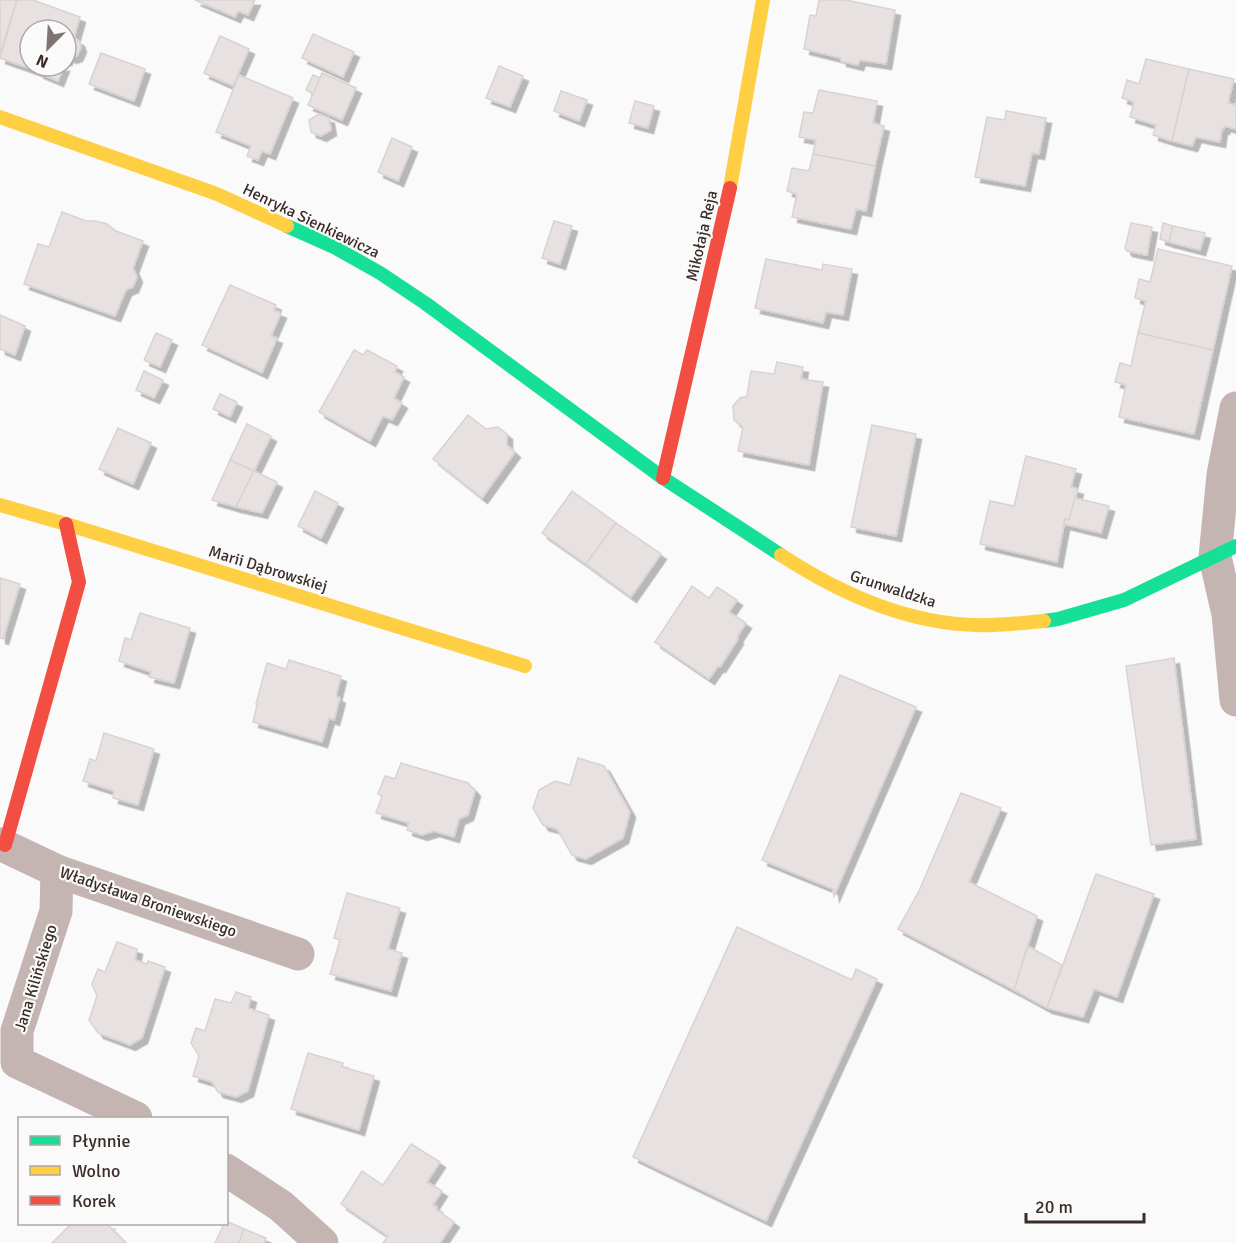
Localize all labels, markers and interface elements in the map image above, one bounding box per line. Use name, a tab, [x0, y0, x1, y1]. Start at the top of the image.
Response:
north arrow	[18, 18, 78, 78]
text: N	[33, 49, 51, 72]
street label: Henryka Sienkiewicza	[239, 179, 383, 263]
street label: Mikołaja Reja	[682, 189, 722, 283]
street label: Marii Dąbrowskiej	[206, 541, 330, 597]
street label: Grunwaldzka	[847, 566, 939, 612]
street label: Władysława Broniewskiego	[57, 862, 239, 942]
street label: Jana Kilińskiego	[10, 922, 62, 1034]
legend	[18, 1117, 228, 1225]
text: Płynnie	[72, 1130, 130, 1152]
text: Wolno	[72, 1160, 120, 1182]
scale bar	[1026, 1186, 1144, 1224]
text: Korek	[72, 1190, 116, 1212]
text: 20 m	[1035, 1196, 1073, 1218]

